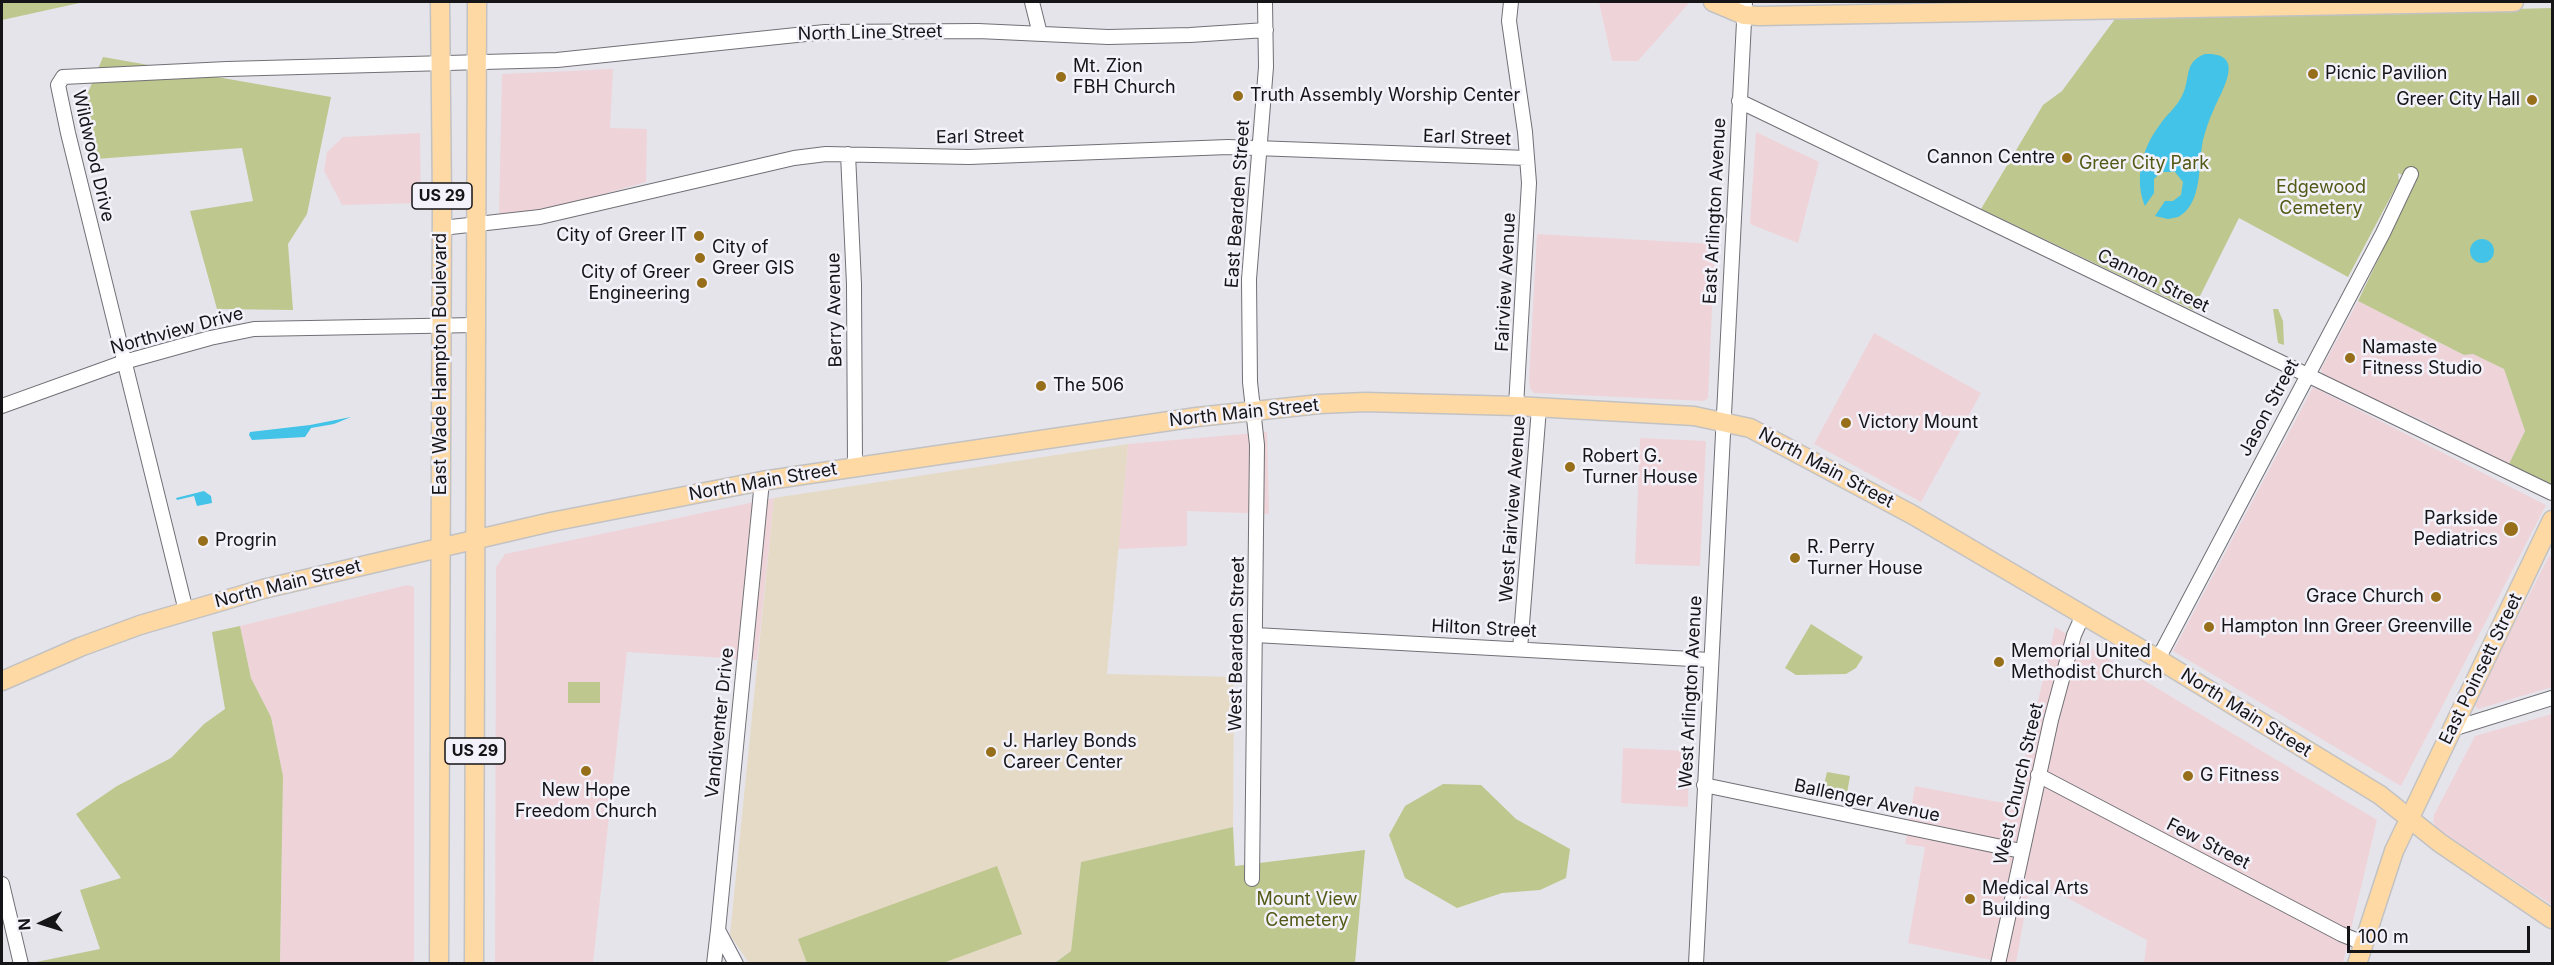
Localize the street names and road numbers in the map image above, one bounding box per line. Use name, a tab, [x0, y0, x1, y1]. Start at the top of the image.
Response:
street label: North Line Street	[798, 21, 942, 45]
street label: Wildwood Drive	[67, 88, 119, 224]
street label: East Arlington Avenue	[1699, 117, 1731, 305]
street label: East Bearden Street	[1221, 119, 1255, 289]
street label: Earl Street	[936, 125, 1024, 149]
street label: Earl Street	[1423, 126, 1511, 150]
road number: US 29	[412, 183, 472, 209]
street label: Fairview Avenue	[1492, 212, 1520, 352]
street label: East Wade Hampton Boulevard	[430, 233, 452, 495]
street label: Cannon Street	[2094, 245, 2212, 317]
street label: Berry Avenue	[823, 252, 847, 368]
street label: Northview Drive	[108, 303, 246, 359]
street label: Jason Street	[2234, 356, 2304, 460]
street label: North Main Street	[1168, 394, 1320, 432]
street label: West Fairview Avenue	[1496, 415, 1530, 603]
street label: North Main Street	[1755, 423, 1897, 513]
street label: North Main Street	[687, 458, 839, 506]
street label: North Main Street	[213, 555, 363, 613]
street label: West Bearden Street	[1225, 556, 1249, 732]
street label: East Poinsett Street	[2435, 590, 2527, 748]
street label: West Arlington Avenue	[1675, 595, 1707, 789]
street label: Hilton Street	[1431, 615, 1537, 643]
street label: Vandiventer Drive	[701, 647, 739, 799]
street label: North Main Street	[2177, 664, 2315, 762]
street label: West Church Street	[1990, 701, 2048, 867]
road number: US 29	[445, 738, 505, 764]
street label: Ballenger Avenue	[1792, 775, 1942, 827]
street label: Few Street	[2163, 814, 2253, 874]

